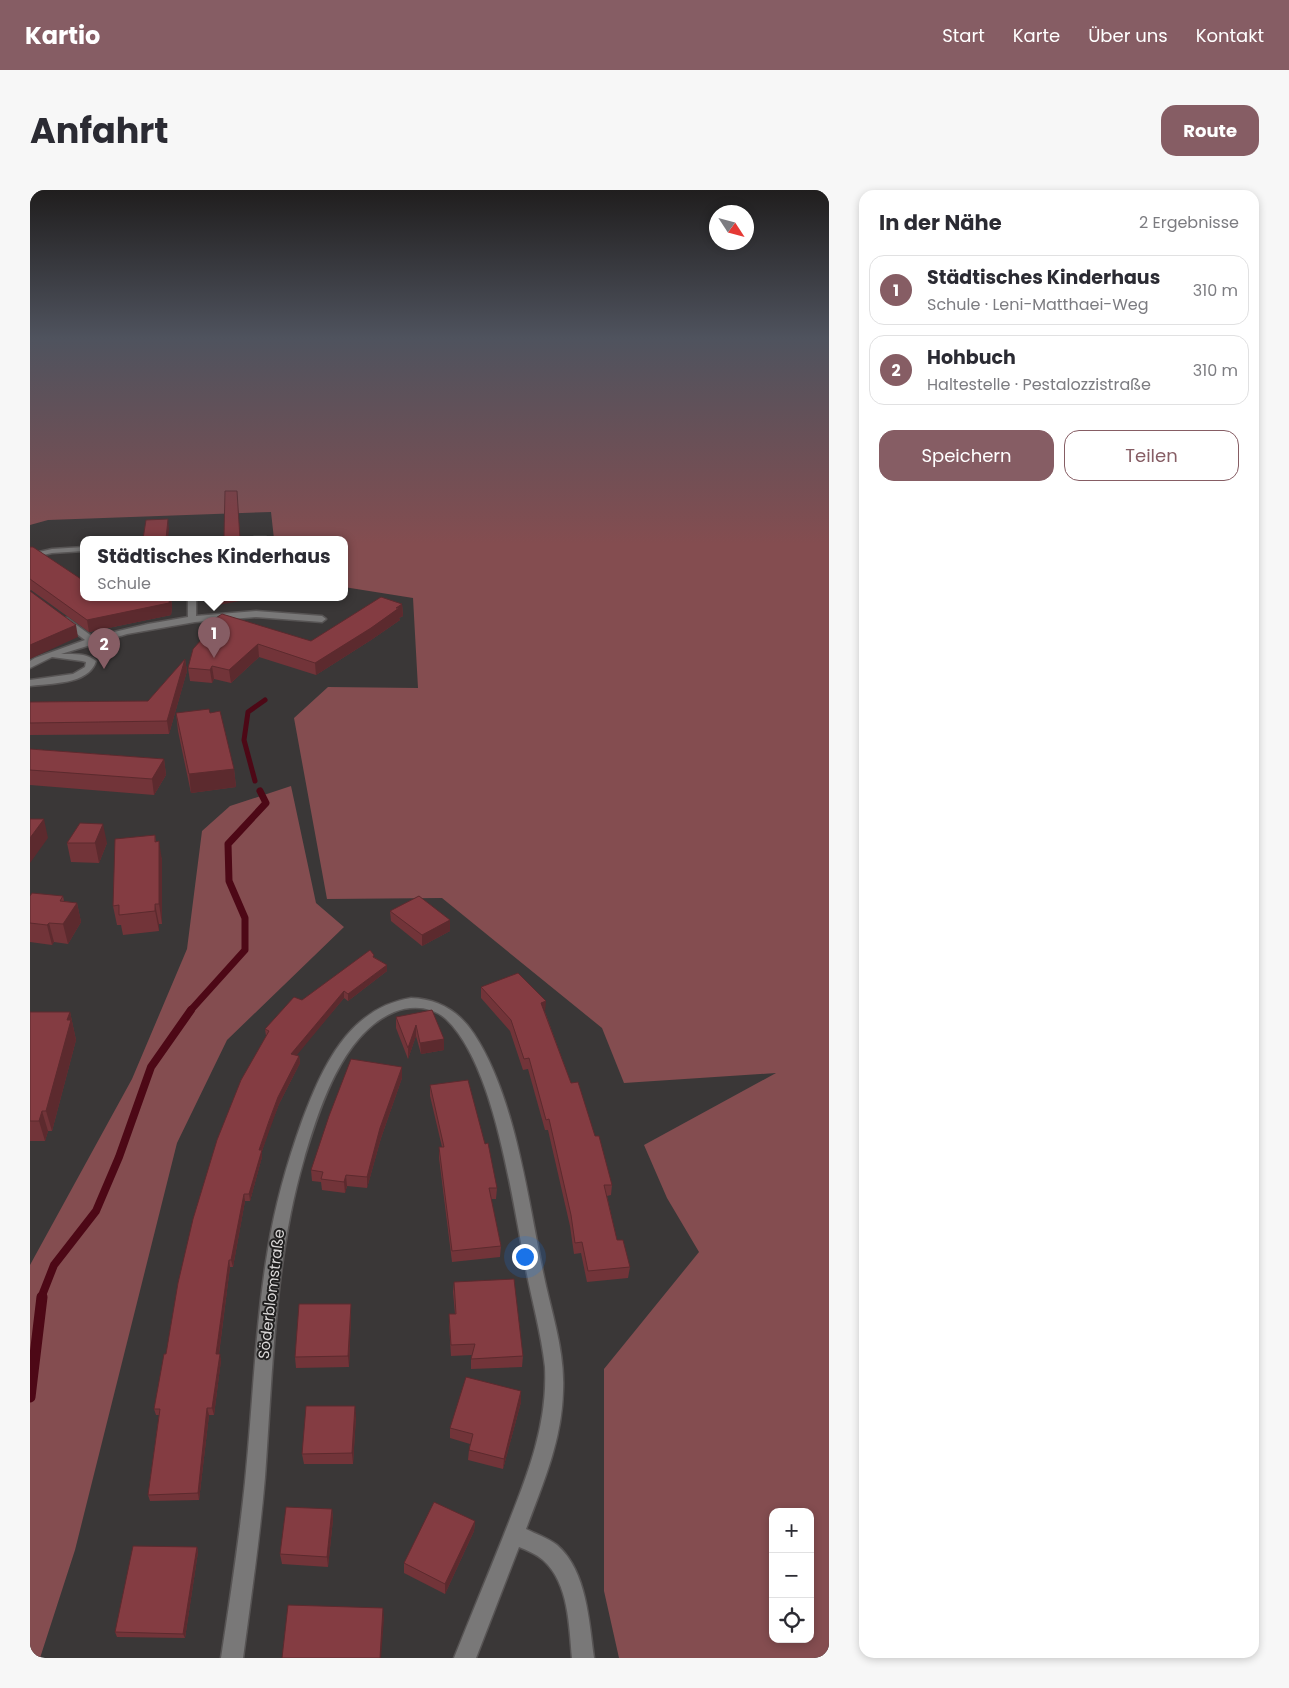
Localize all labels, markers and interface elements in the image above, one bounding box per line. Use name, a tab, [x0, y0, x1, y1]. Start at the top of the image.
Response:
text: Kartio	[25, 19, 100, 52]
text: Start	[942, 23, 985, 48]
text: Karte	[1013, 23, 1060, 48]
text: Über uns	[1088, 23, 1168, 48]
text: Kontakt	[1196, 23, 1264, 48]
button: Route	[1161, 105, 1259, 156]
text: Anfahrt	[30, 106, 169, 155]
north arrow	[709, 205, 754, 250]
text: In der Nähe	[879, 208, 1002, 237]
text: 2 Ergebnisse	[1139, 211, 1239, 234]
text: Städtisches Kinderhaus	[927, 264, 1160, 291]
text: 1	[893, 279, 899, 302]
text: 310 m	[1193, 279, 1238, 302]
text: Schule · Leni-Matthaei-Weg	[927, 293, 1149, 316]
text: Hohbuch	[927, 344, 1016, 371]
text: 2	[891, 359, 901, 382]
text: 310 m	[1193, 359, 1238, 382]
text: Haltestelle · Pestalozzistraße	[927, 373, 1151, 396]
button: Speichern	[879, 430, 1054, 481]
button: Teilen	[1064, 430, 1239, 481]
popup	[80, 536, 348, 601]
text: Städtisches Kinderhaus	[97, 543, 331, 570]
text: Schule	[97, 572, 151, 595]
pin: 1	[198, 617, 230, 658]
pin: 2	[88, 628, 120, 669]
street label: Söderblomstraße	[253, 1228, 289, 1360]
your location	[512, 1244, 538, 1270]
map controls	[769, 1508, 814, 1643]
button: +	[769, 1508, 814, 1553]
button: −	[769, 1553, 814, 1598]
button: locate	[769, 1598, 814, 1643]

